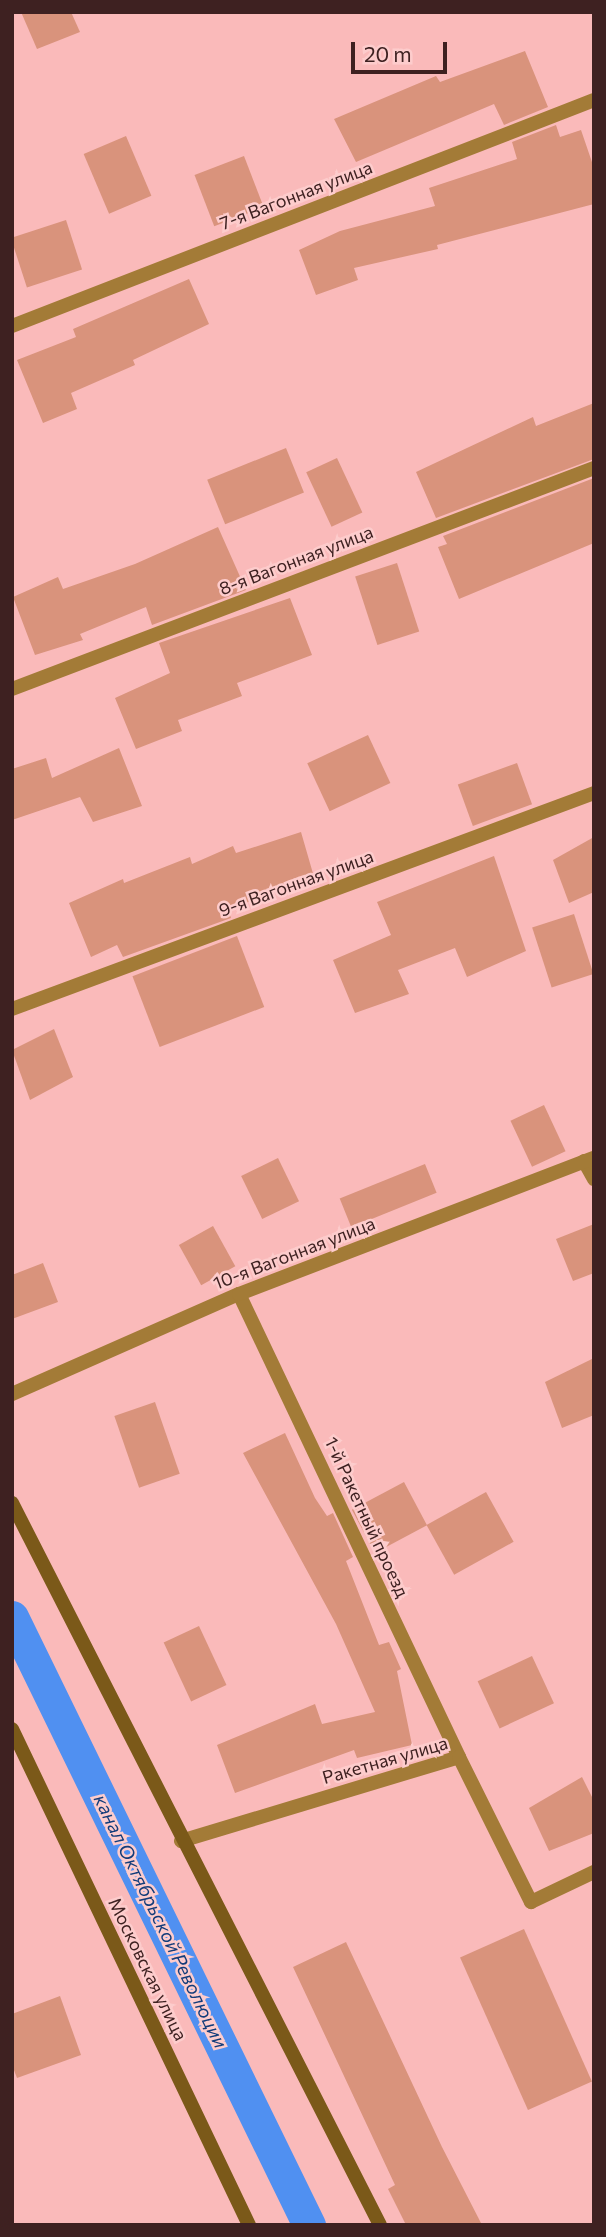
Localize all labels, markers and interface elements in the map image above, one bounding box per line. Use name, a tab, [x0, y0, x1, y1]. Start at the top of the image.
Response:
scale bar	[354, 28, 450, 72]
text: 20 m	[364, 41, 412, 66]
street label: 7-я Вагонная улица	[217, 156, 375, 234]
street label: 8-я Вагонная улица	[216, 521, 376, 599]
street label: 9-я Вагонная улица	[216, 845, 376, 921]
street label: 10-я Вагонная улица	[210, 1212, 378, 1294]
street label: 1-й Ракетный проезд	[320, 1433, 414, 1601]
street label: Ракетная улица	[320, 1732, 450, 1788]
water label: канал Октябрьской Революции	[89, 1790, 233, 2052]
street label: Московская улица	[104, 1894, 192, 2044]

